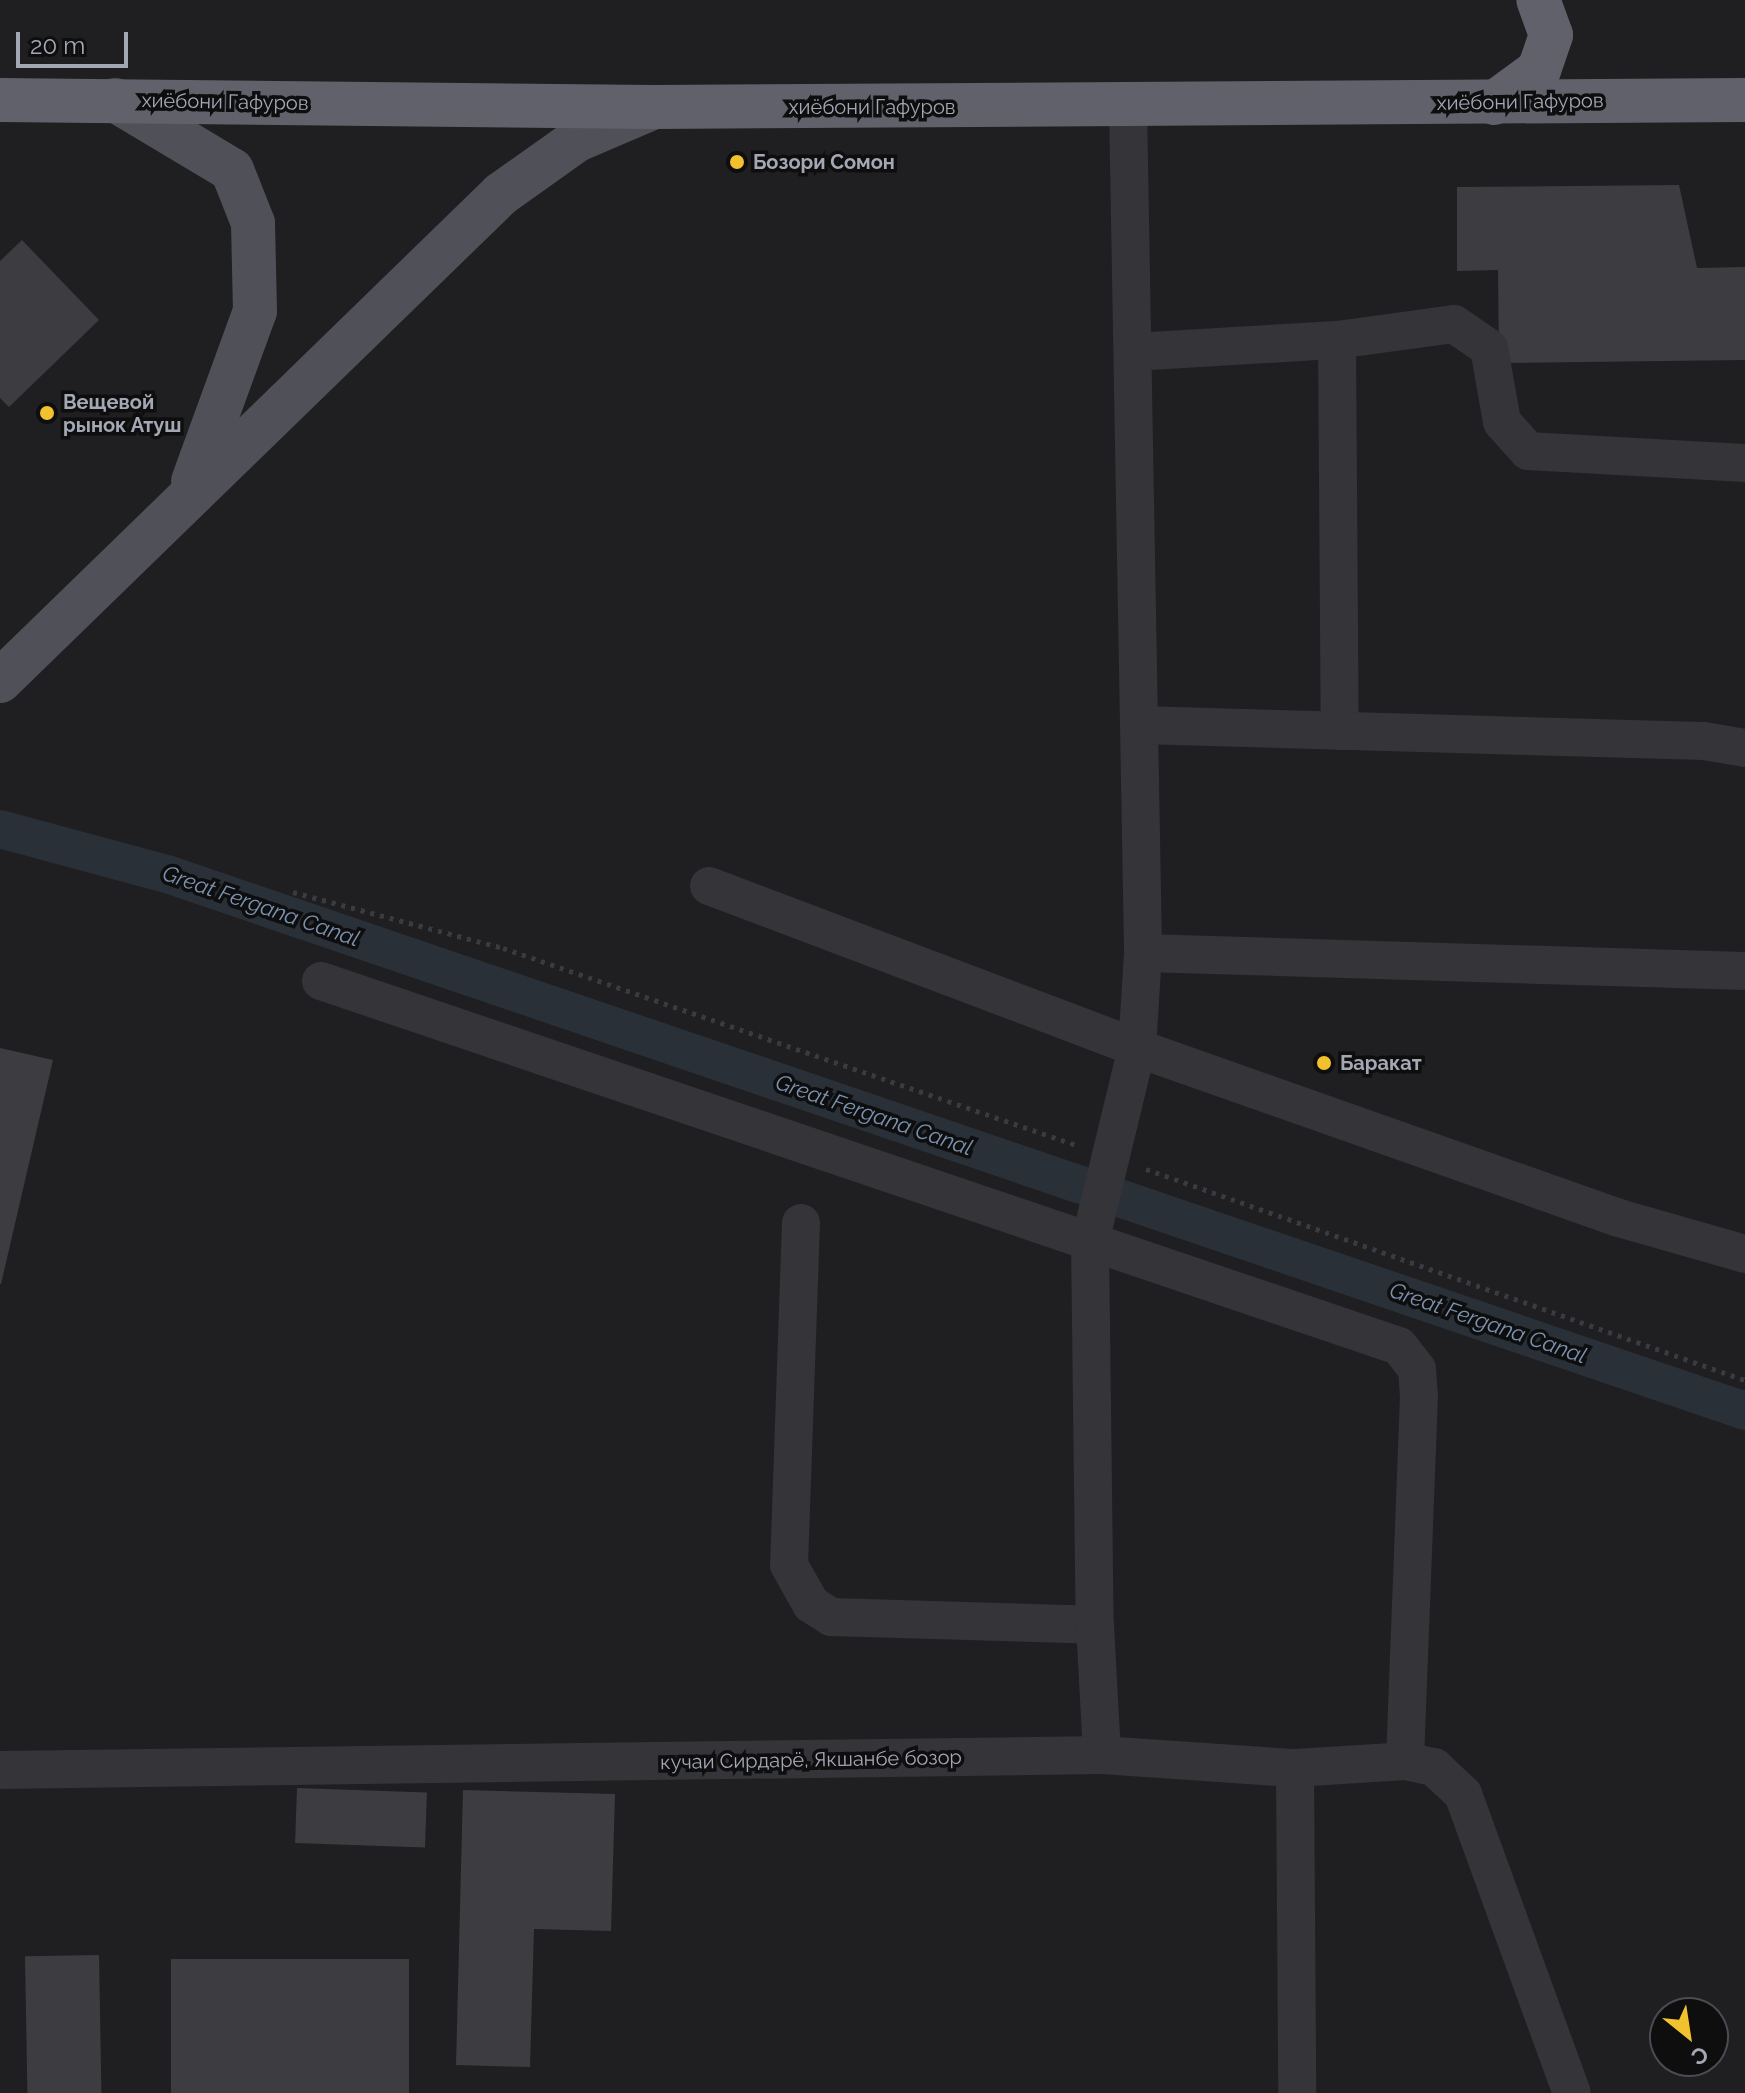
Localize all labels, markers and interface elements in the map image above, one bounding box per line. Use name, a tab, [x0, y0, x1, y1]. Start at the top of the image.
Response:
scale bar	[20, 16, 132, 66]
text: 20 m	[30, 31, 85, 60]
street label: хиёбони Гафуров	[141, 89, 309, 115]
street label: хиёбони Гафуров	[1436, 89, 1604, 115]
street label: хиёбони Гафуров	[789, 95, 955, 119]
place label: Бозори Сомон	[753, 150, 895, 174]
marker: Бозори Сомон	[728, 153, 746, 171]
place label: Вещевой рынок Атуш	[63, 390, 182, 437]
marker: Вещевой рынок Атуш	[38, 404, 56, 422]
water label: Great Fergana Canal	[159, 860, 363, 952]
place label: Баракат	[1340, 1051, 1422, 1075]
marker: Баракат	[1315, 1054, 1333, 1072]
water label: Great Fergana Canal	[772, 1069, 976, 1161]
water label: Great Fergana Canal	[1386, 1277, 1590, 1369]
street label: кучаи Сирдарё, Якшанбе бозор	[660, 1745, 962, 1775]
north arrow	[1649, 1997, 1729, 2077]
text: С	[1687, 2041, 1713, 2071]

